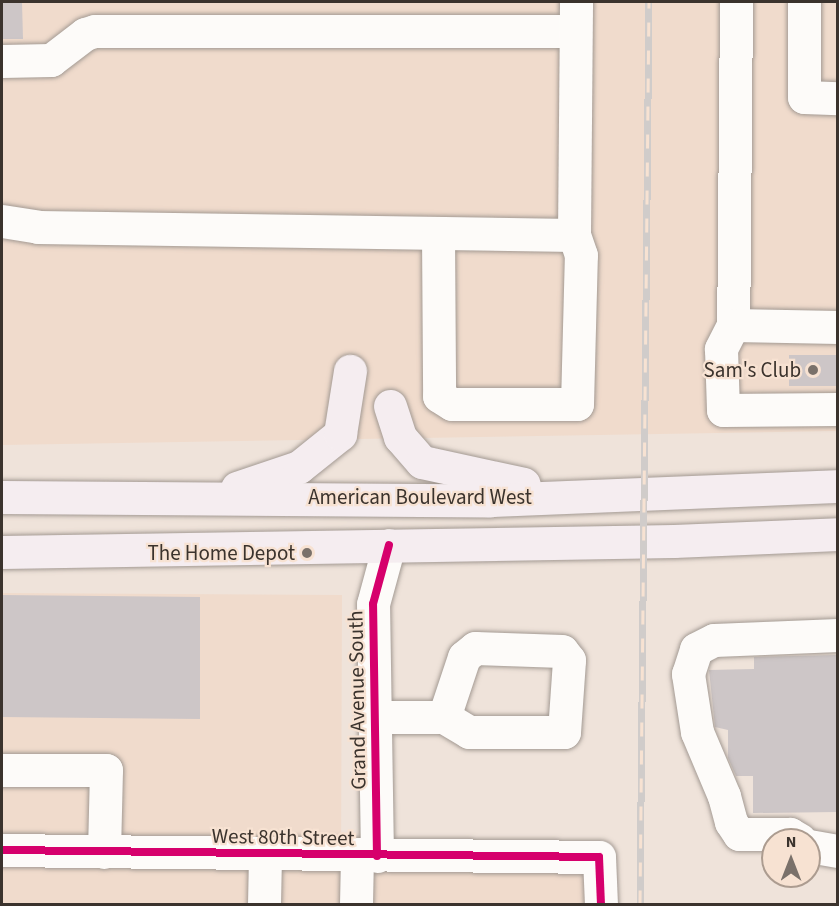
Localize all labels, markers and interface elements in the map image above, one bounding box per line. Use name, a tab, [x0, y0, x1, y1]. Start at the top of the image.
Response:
place label: Sam's Club	[704, 357, 801, 383]
marker: Sam's Club	[806, 363, 820, 377]
street label: American Boulevard West	[308, 484, 532, 510]
place label: The Home Depot	[148, 540, 295, 566]
marker: The Home Depot	[300, 546, 314, 560]
street label: Grand Avenue South	[343, 610, 371, 790]
street label: West 80th Street	[211, 823, 355, 851]
north arrow	[761, 828, 821, 888]
text: N	[786, 831, 796, 853]

